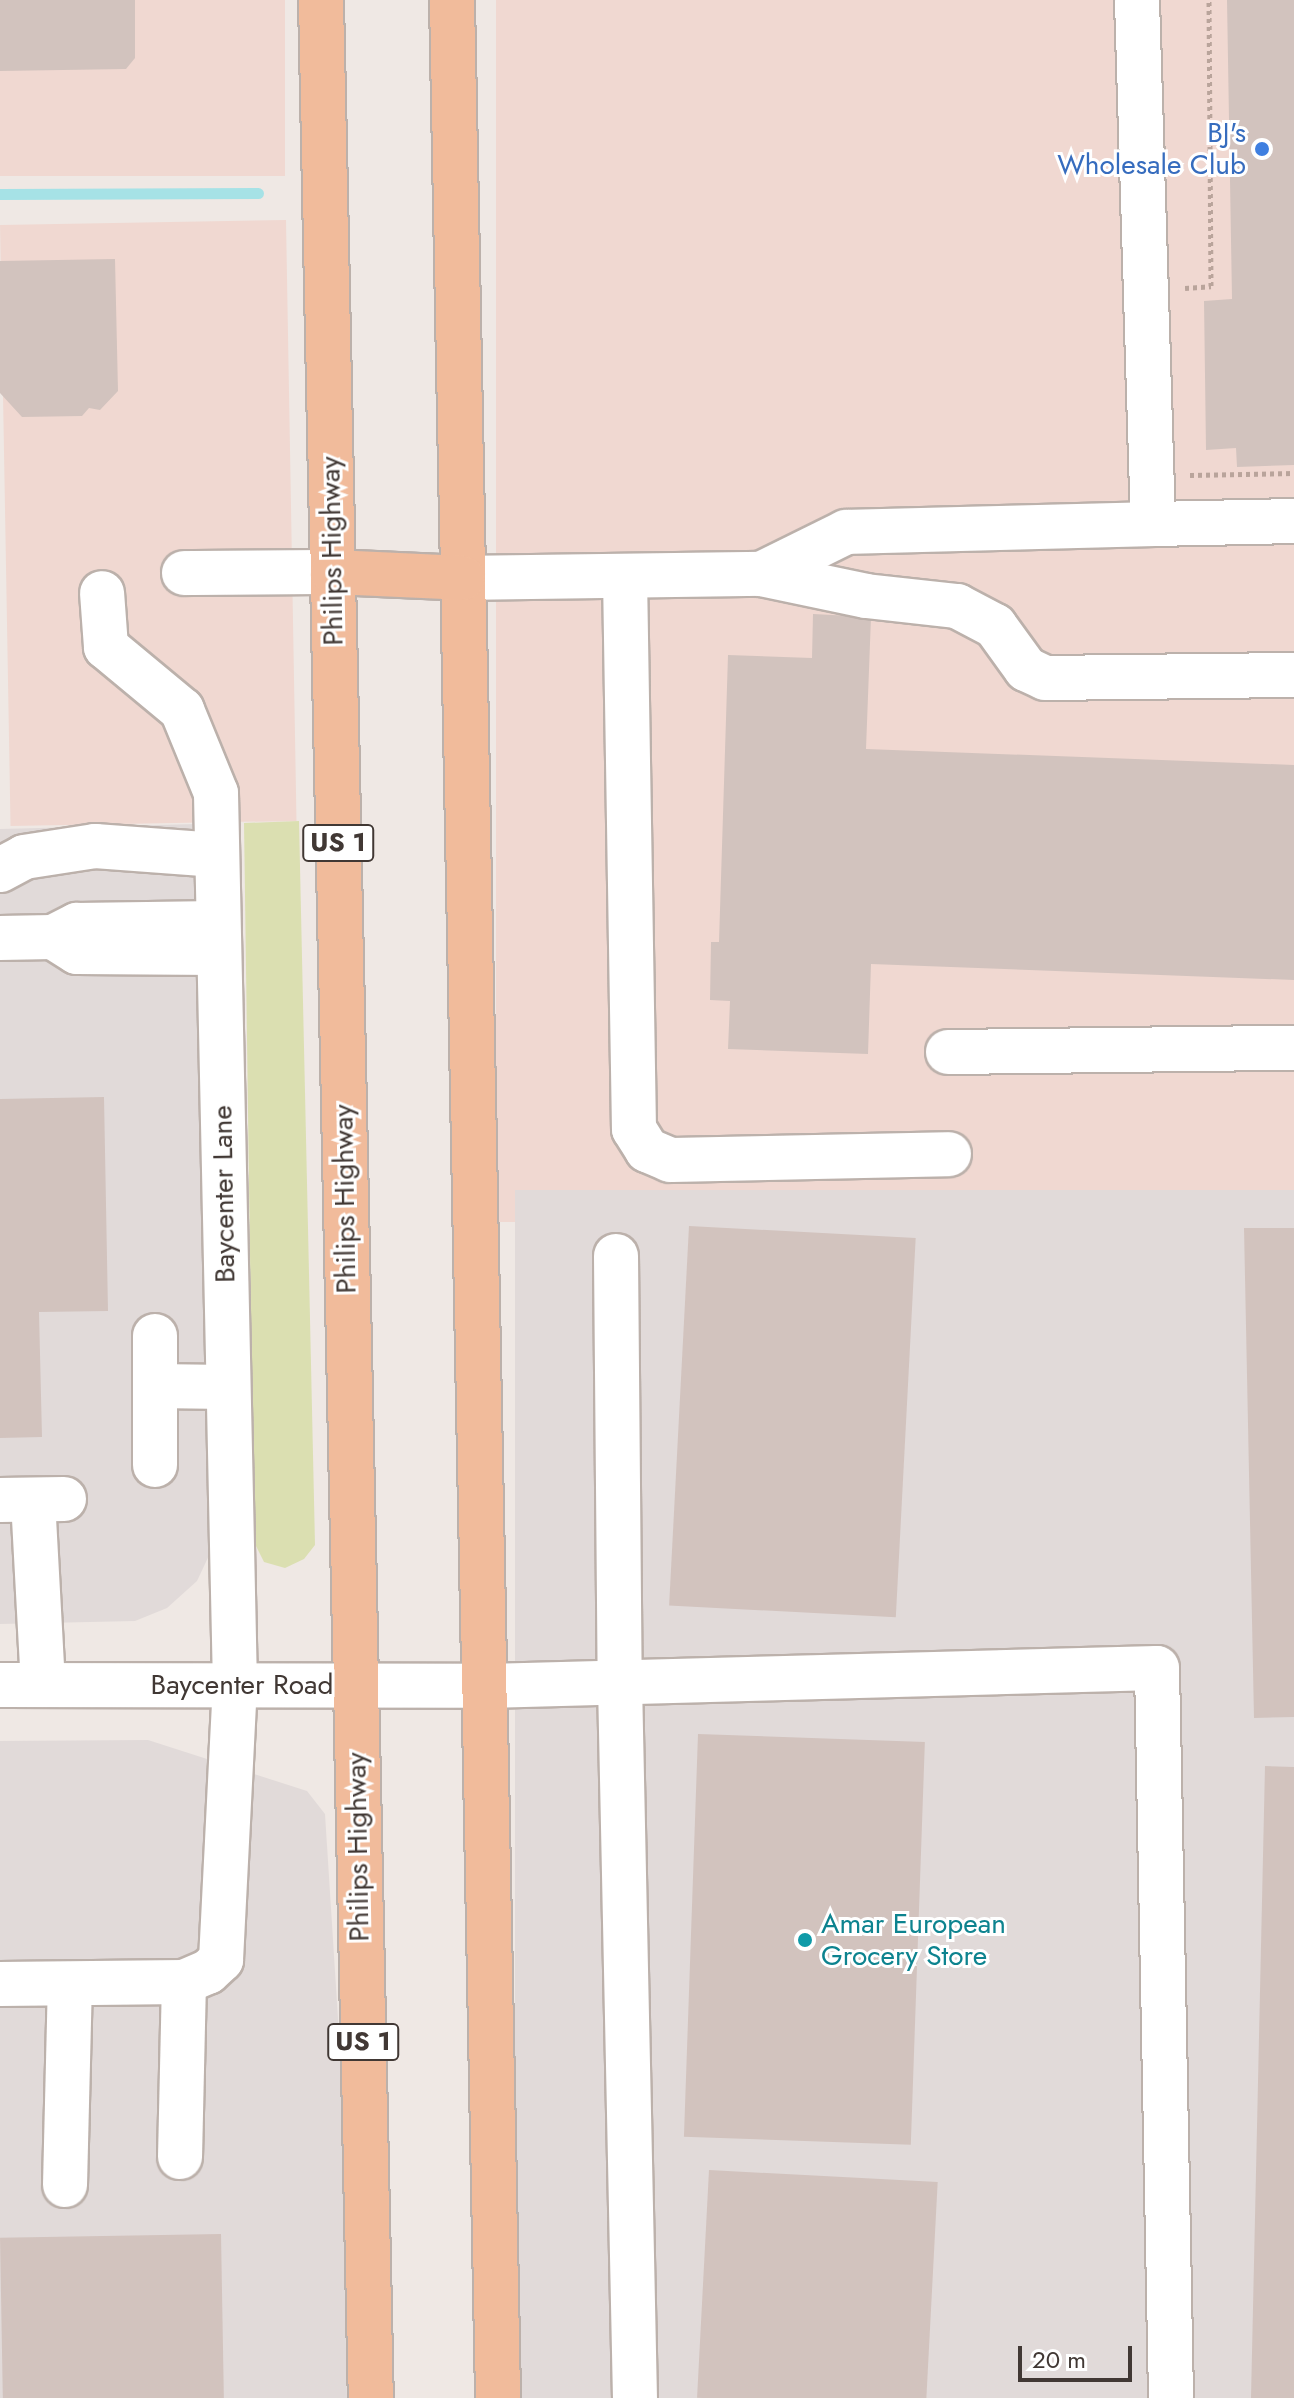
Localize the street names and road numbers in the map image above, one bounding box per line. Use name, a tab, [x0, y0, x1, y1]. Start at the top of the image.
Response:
street label: Philips Highway	[314, 456, 350, 646]
road number: US 1	[302, 821, 374, 865]
street label: Philips Highway	[327, 1104, 363, 1294]
street label: Baycenter Lane	[206, 1105, 242, 1283]
street label: Baycenter Road	[151, 1668, 333, 1702]
street label: Philips Highway	[340, 1752, 376, 1942]
road number: US 1	[327, 2020, 399, 2064]

